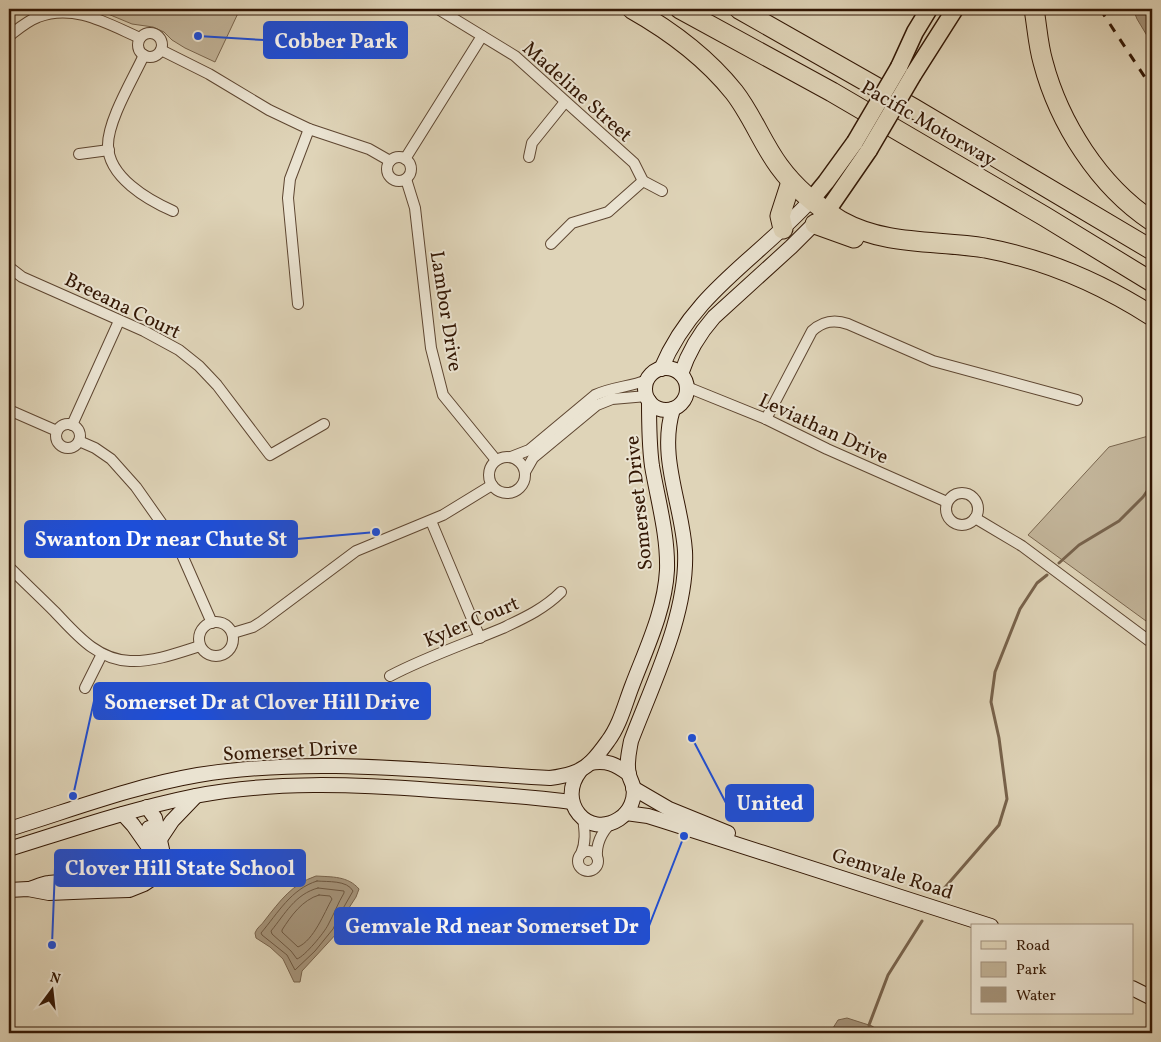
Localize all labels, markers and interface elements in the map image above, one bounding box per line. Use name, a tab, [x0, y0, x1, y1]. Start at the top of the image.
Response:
callout: Cobber Park	[264, 22, 407, 58]
text: Cobber Park	[274, 28, 398, 57]
street label: Madeline Street	[516, 36, 638, 149]
street label: Pacific Motorway	[855, 75, 1001, 175]
street label: Lambor Drive	[422, 249, 468, 374]
street label: Breeana Court	[59, 267, 185, 347]
street label: Leviathan Drive	[754, 387, 893, 472]
street label: Somerset Drive	[619, 434, 661, 571]
callout: Swanton Dr near Chute St	[25, 521, 297, 557]
text: Swanton Dr near Chute St	[35, 526, 287, 555]
street label: Kyler Court	[420, 590, 524, 655]
callout: Somerset Dr at Clover Hill Drive	[94, 683, 430, 719]
text: Somerset Dr at Clover Hill Drive	[104, 689, 420, 718]
street label: Somerset Drive	[222, 734, 358, 770]
callout: United	[726, 785, 813, 821]
text: United	[737, 790, 804, 819]
street label: Gemvale Road	[828, 842, 957, 908]
callout: Clover Hill State School	[55, 850, 305, 886]
text: Clover Hill State School	[65, 855, 295, 884]
callout: Gemvale Rd near Somerset Dr	[335, 908, 649, 944]
text: Gemvale Rd near Somerset Dr	[345, 913, 639, 942]
legend	[971, 924, 1134, 1014]
text: Road	[1016, 936, 1050, 957]
text: Park	[1016, 960, 1047, 981]
north arrow	[28, 964, 78, 1014]
text: N	[48, 968, 62, 989]
text: Water	[1016, 986, 1056, 1007]

